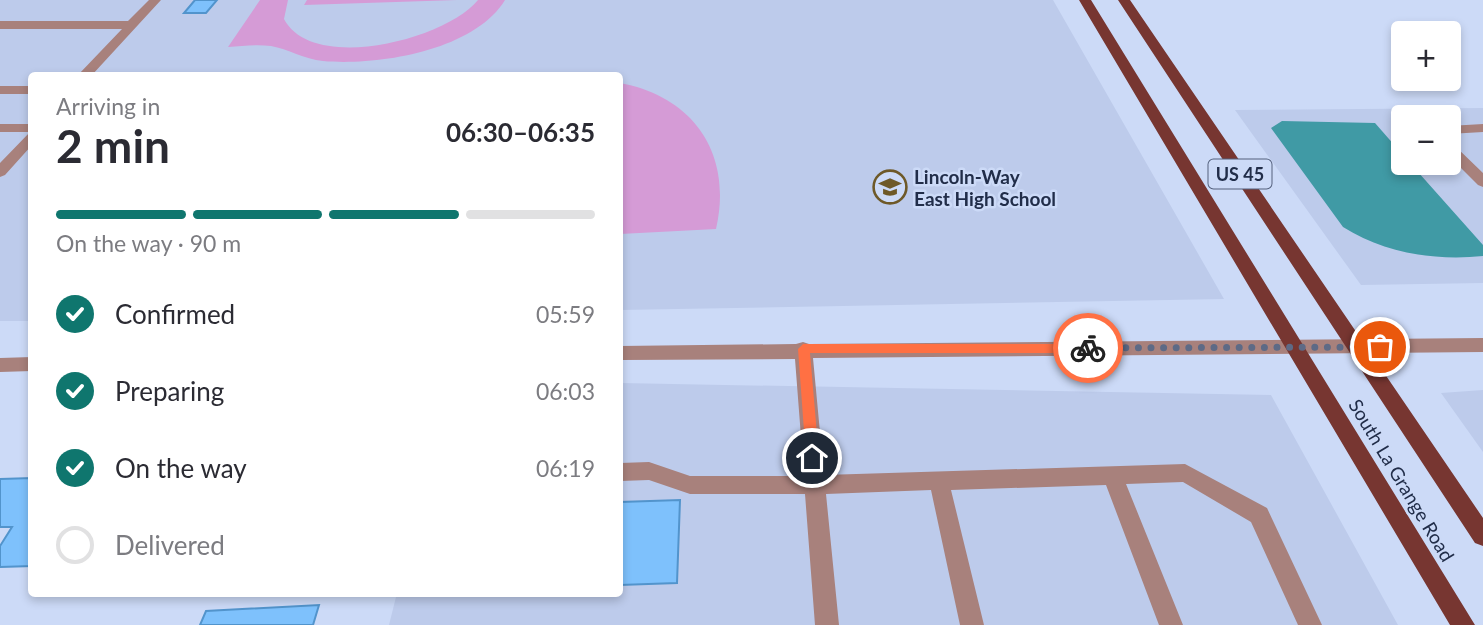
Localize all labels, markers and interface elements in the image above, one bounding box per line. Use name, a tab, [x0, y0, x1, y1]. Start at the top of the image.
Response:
map controls	[1391, 21, 1461, 175]
button: +	[1391, 21, 1461, 91]
text: Arriving in	[56, 92, 160, 120]
button: −	[1391, 105, 1461, 175]
text: 06:30–06:35	[446, 116, 595, 148]
text: 2 min	[56, 118, 170, 173]
road number: US 45	[1208, 160, 1272, 188]
place label: Lincoln-Way East High School	[914, 165, 1056, 210]
school or university icon: Lincoln-Way East High School	[871, 168, 909, 206]
text: On the way · 90 m	[56, 229, 241, 257]
icon: check	[56, 295, 94, 333]
text: Confirmed	[115, 298, 235, 330]
text: 05:59	[536, 300, 595, 328]
courier	[1053, 313, 1123, 383]
pin	[1350, 317, 1410, 377]
icon: bag	[1361, 328, 1399, 366]
icon: bike	[1069, 329, 1107, 367]
icon: check	[56, 372, 94, 410]
text: Preparing	[115, 375, 224, 407]
text: 06:03	[536, 377, 595, 405]
street label: South La Grange Road	[1344, 395, 1460, 565]
pin	[782, 428, 842, 488]
icon: home	[793, 439, 831, 477]
icon: check	[56, 449, 94, 487]
text: On the way	[115, 452, 247, 484]
text: 06:19	[536, 454, 595, 482]
text: Delivered	[115, 529, 225, 561]

